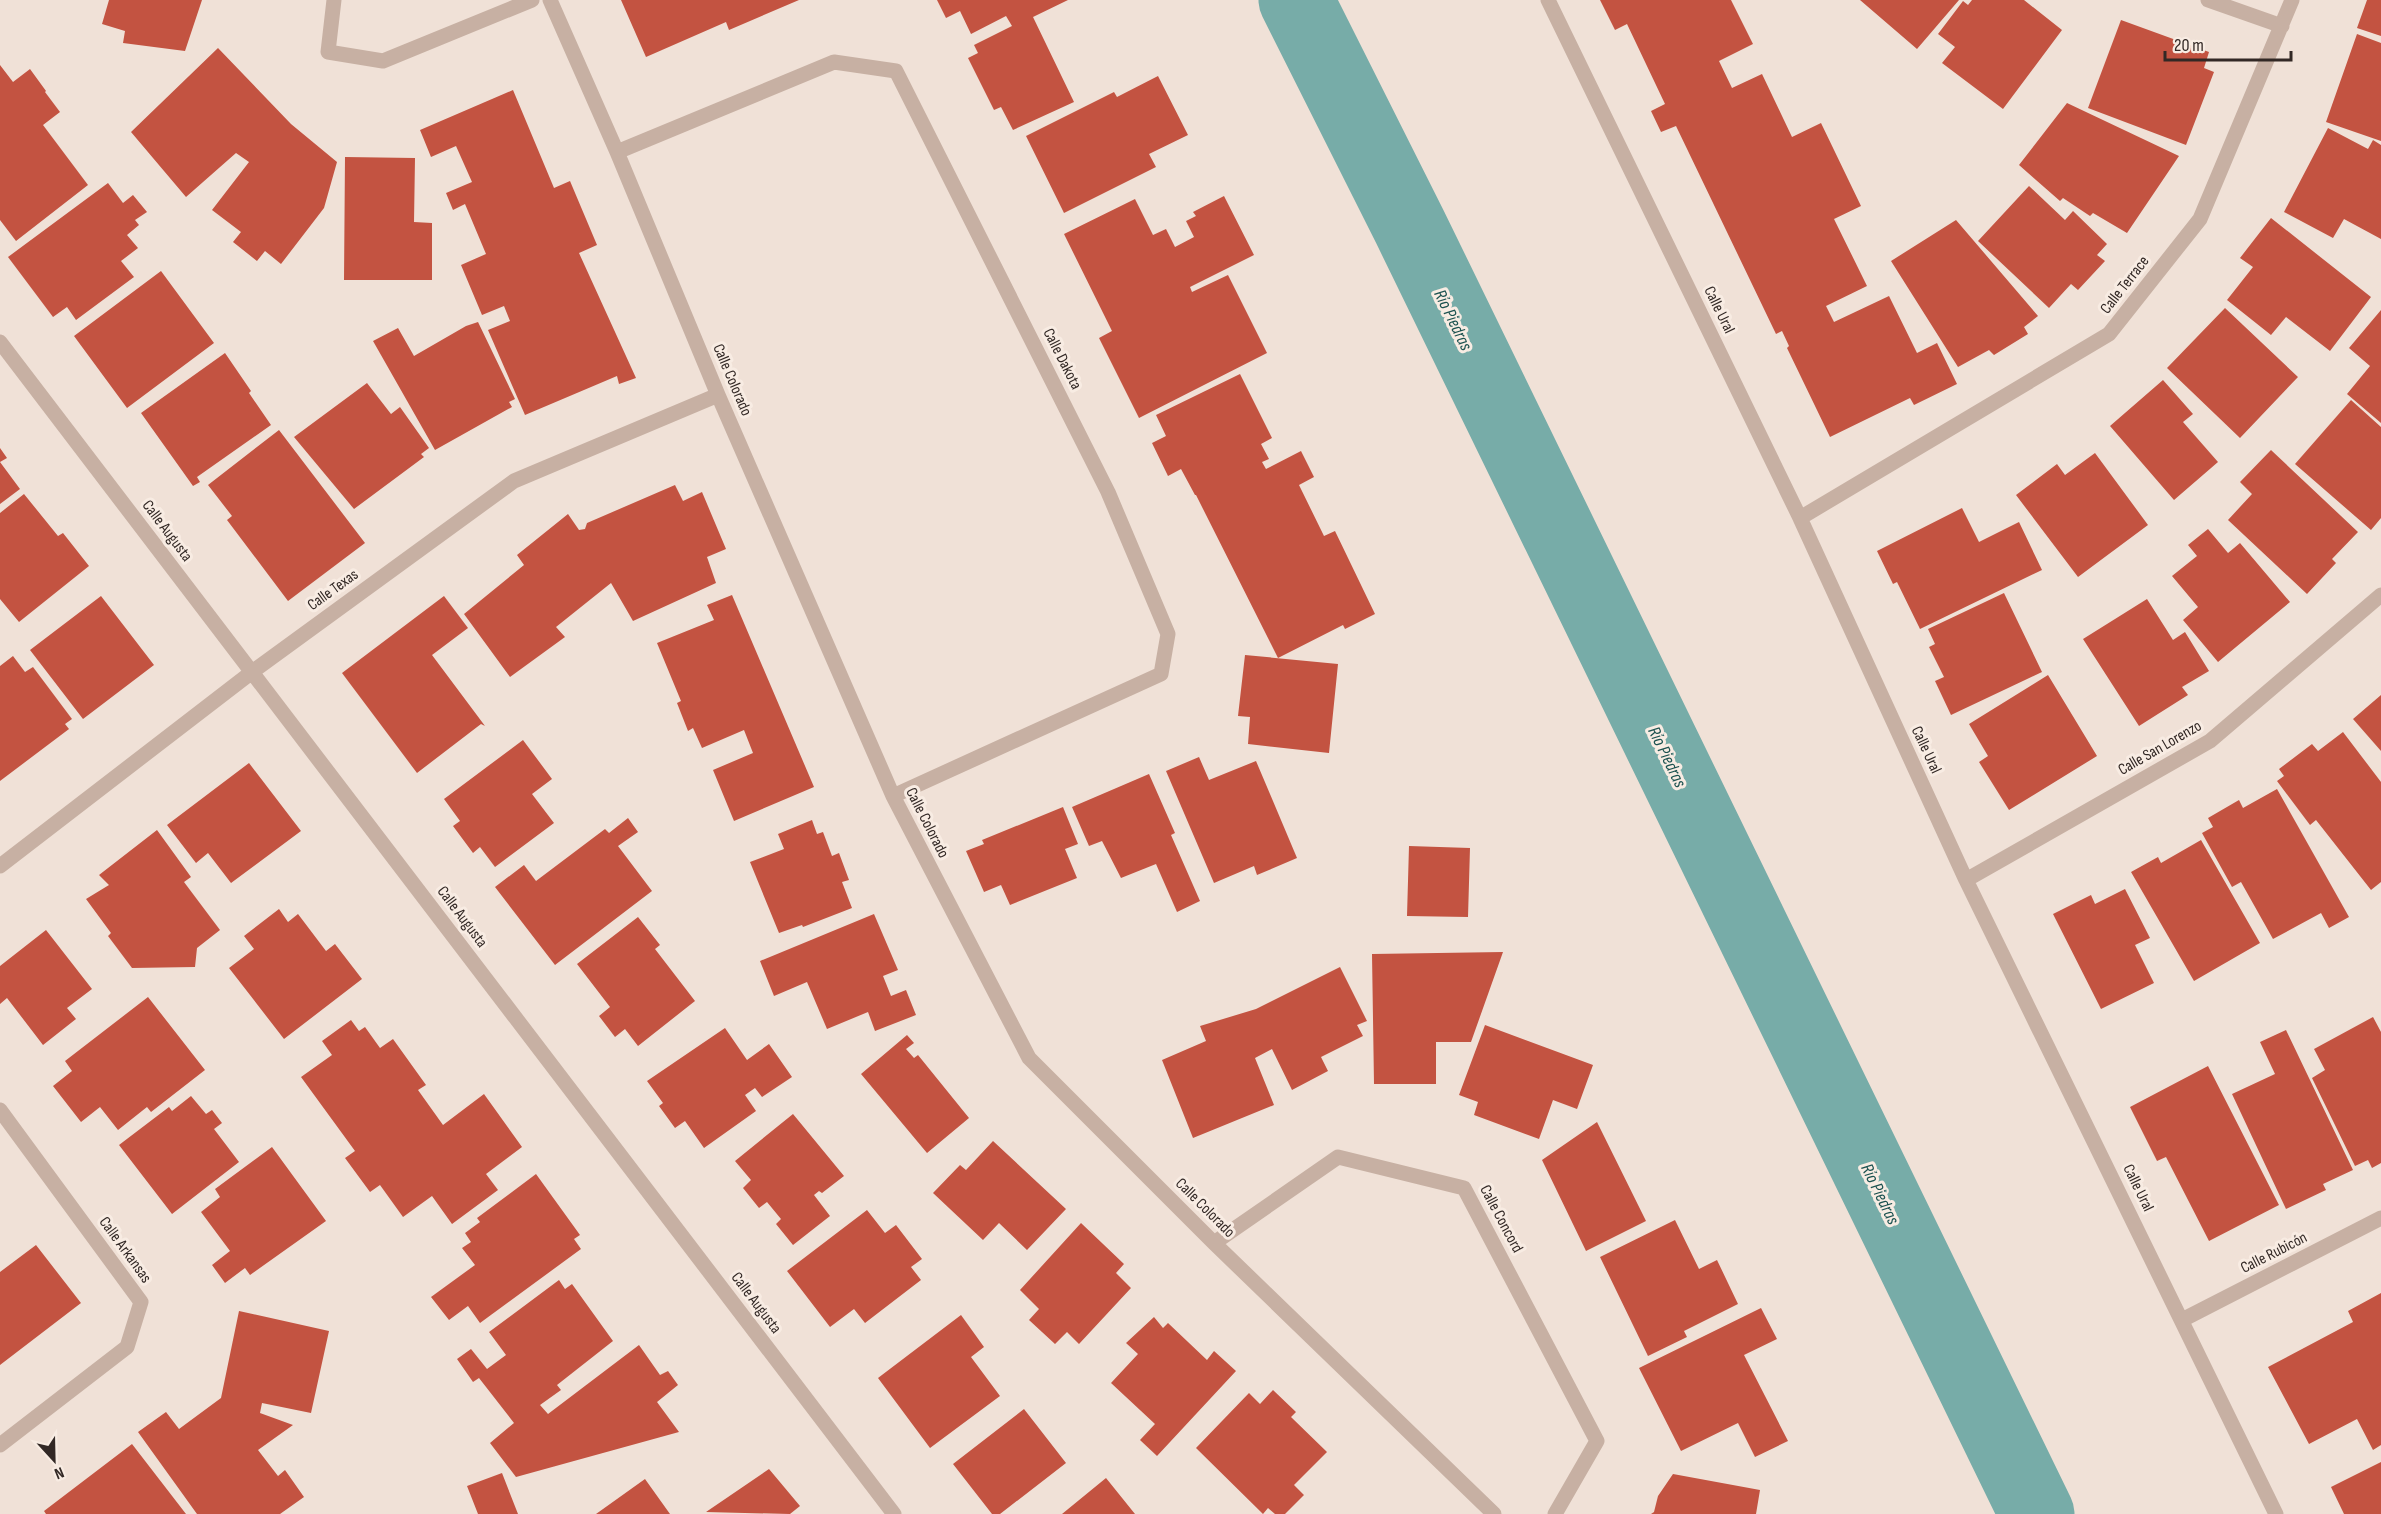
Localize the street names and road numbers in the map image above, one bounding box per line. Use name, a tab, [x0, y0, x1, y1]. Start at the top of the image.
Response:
street label: Calle Terrace	[2096, 252, 2154, 318]
street label: Calle Ural	[1700, 283, 1739, 337]
street label: Calle Dakota	[1039, 325, 1085, 393]
street label: Calle Colorado	[708, 341, 756, 419]
street label: Calle Augusta	[138, 497, 196, 565]
street label: Calle Texas	[304, 565, 362, 615]
street label: Calle San Lorenzo	[2115, 716, 2205, 780]
street label: Calle Ural	[1907, 723, 1945, 777]
street label: Calle Colorado	[901, 785, 953, 861]
street label: Calle Augusta	[433, 883, 491, 951]
street label: Calle Ural	[2119, 1161, 2158, 1215]
street label: Calle Colorado	[1171, 1174, 1239, 1242]
street label: Calle Concord	[1475, 1182, 1527, 1256]
street label: Calle Arkansas	[95, 1213, 155, 1287]
street label: Calle Rubicón	[2238, 1228, 2310, 1278]
street label: Calle Augusta	[727, 1269, 785, 1337]

